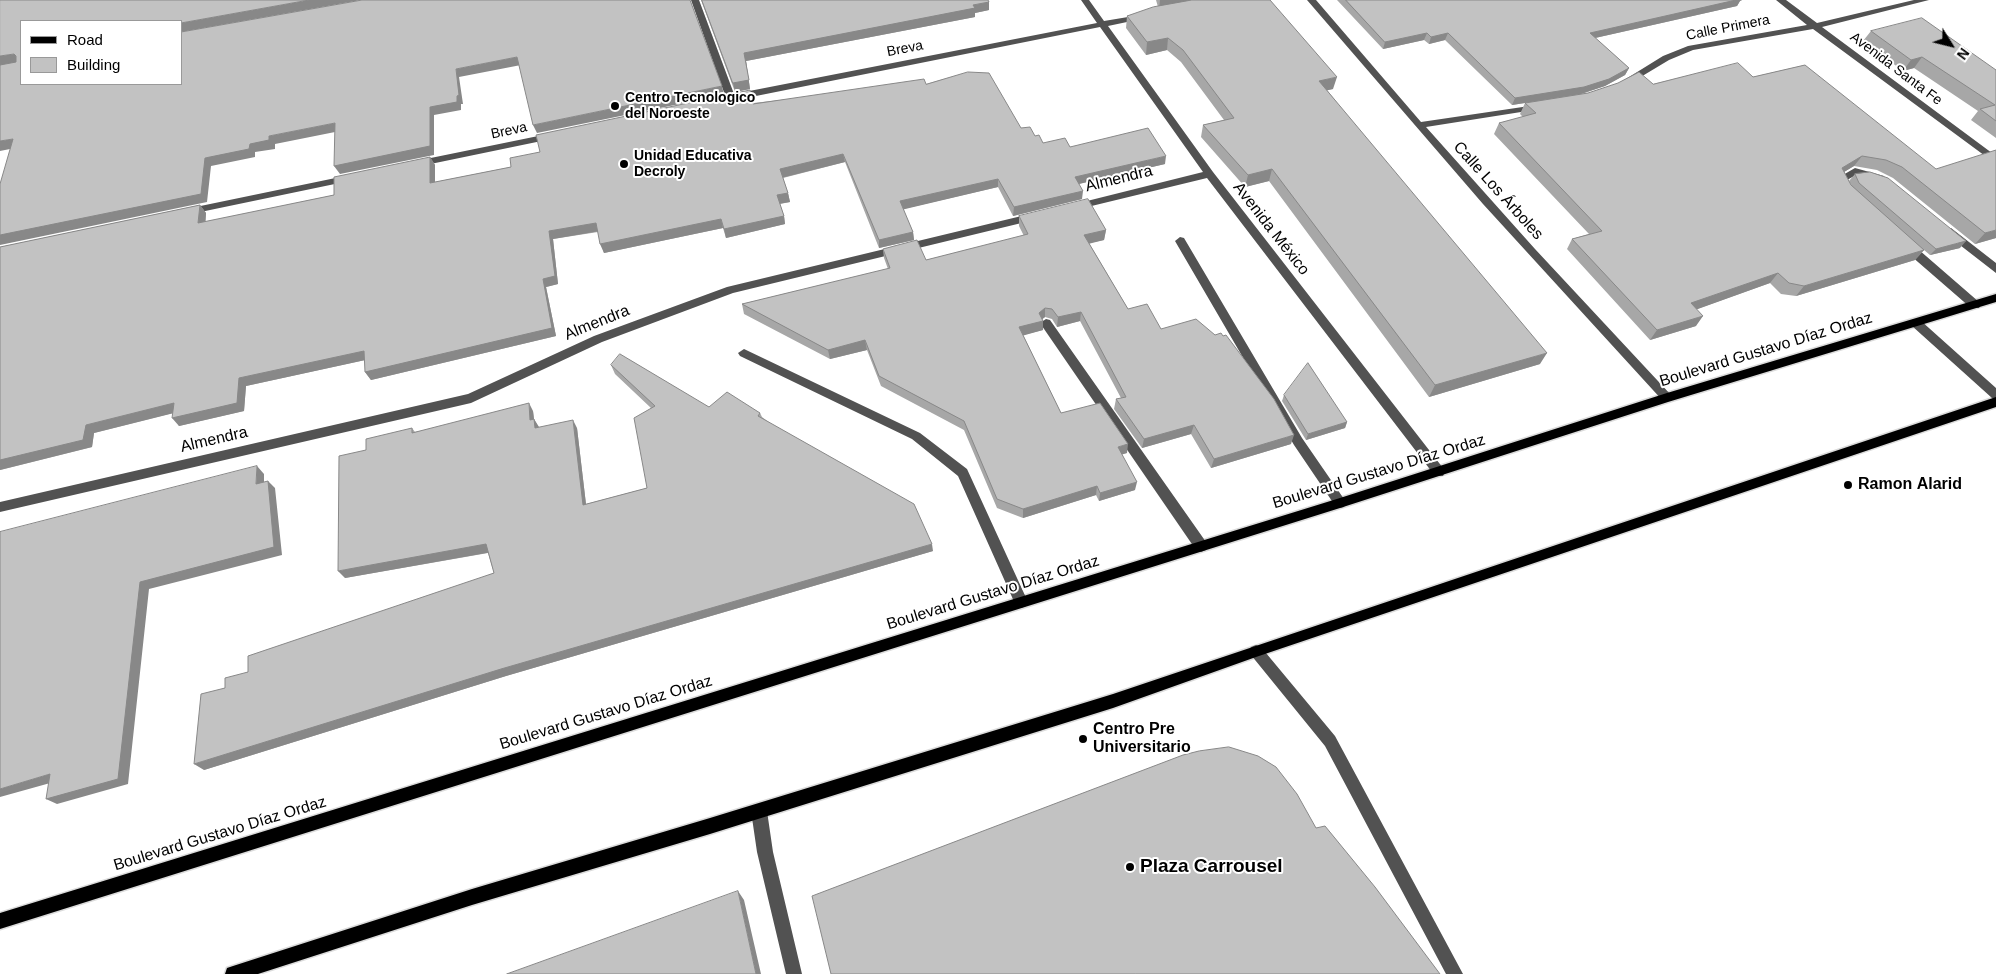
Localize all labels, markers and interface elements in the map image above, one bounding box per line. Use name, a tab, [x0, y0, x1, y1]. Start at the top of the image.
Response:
street label: Calle Primera	[1685, 12, 1771, 44]
legend	[20, 20, 182, 85]
north arrow	[1926, 20, 1976, 70]
street label: Avenida Santa Fe	[1847, 29, 1945, 109]
text: Road	[67, 31, 103, 48]
street label: Breva	[885, 37, 925, 61]
text: N	[1954, 45, 1973, 63]
text: Building	[67, 56, 120, 73]
place label: Centro Tecnologico del Noroeste	[625, 90, 755, 122]
marker: Centro Tecnologico del Noroeste	[609, 100, 621, 112]
street label: Breva	[489, 119, 529, 143]
street label: Calle Los Árboles	[1449, 138, 1547, 244]
place label: Unidad Educativa Decroly	[634, 148, 751, 180]
marker: Unidad Educativa Decroly	[618, 158, 630, 170]
street label: Almendra	[1083, 161, 1155, 197]
street label: Avenida México	[1229, 179, 1313, 279]
street label: Almendra	[562, 301, 632, 345]
street label: Boulevard Gustavo Díaz Ordaz	[1657, 308, 1875, 392]
street label: Almendra	[178, 423, 250, 457]
street label: Boulevard Gustavo Díaz Ordaz	[1270, 430, 1488, 514]
place label: Ramon Alarid	[1858, 475, 1962, 495]
marker: Ramon Alarid	[1842, 479, 1854, 491]
street label: Boulevard Gustavo Díaz Ordaz	[884, 551, 1102, 635]
street label: Boulevard Gustavo Díaz Ordaz	[497, 671, 715, 755]
place label: Centro Pre Universitario	[1093, 720, 1191, 758]
marker: Centro Pre Universitario	[1077, 733, 1089, 745]
street label: Boulevard Gustavo Díaz Ordaz	[111, 792, 329, 876]
place label: Plaza Carrousel	[1140, 856, 1283, 878]
marker: Plaza Carrousel	[1124, 861, 1136, 873]

